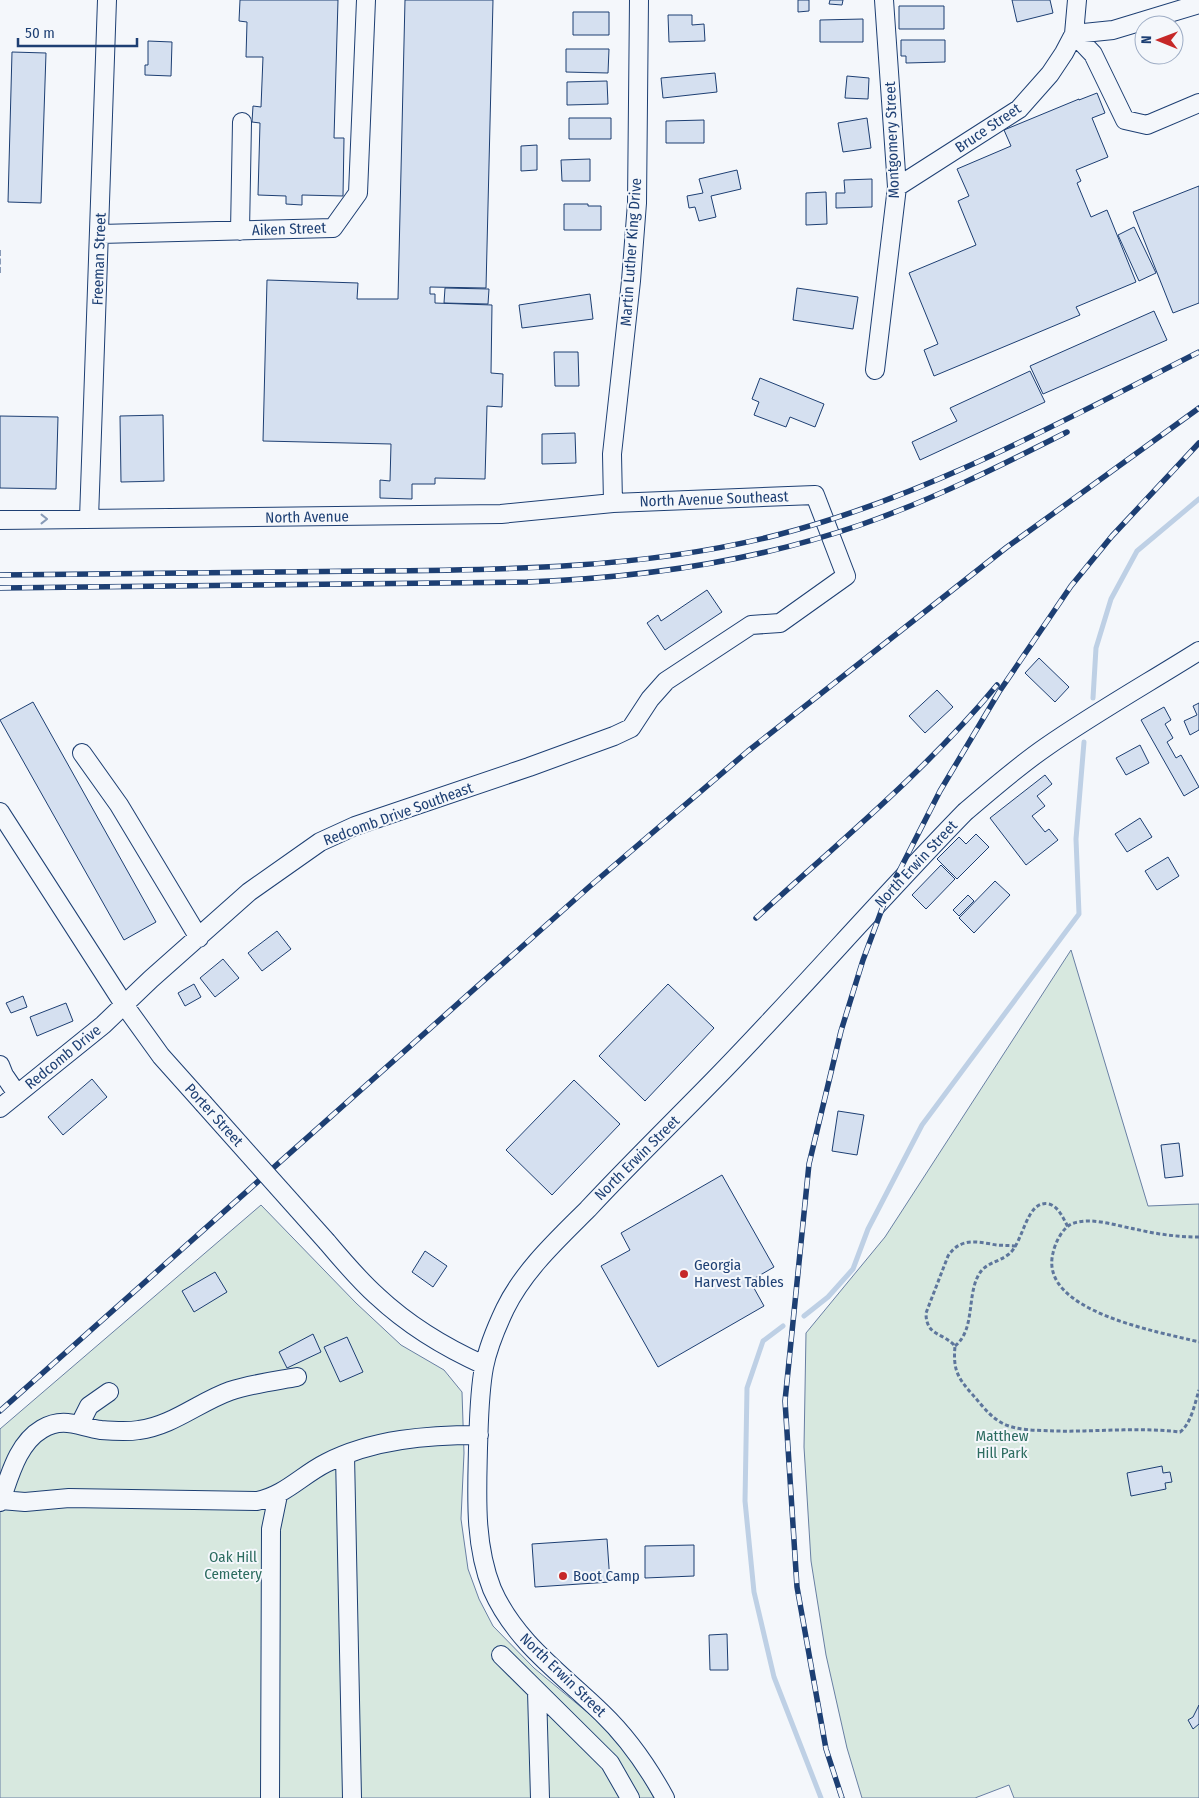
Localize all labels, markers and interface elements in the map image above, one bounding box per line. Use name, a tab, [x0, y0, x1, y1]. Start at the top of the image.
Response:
scale bar	[18, 15, 136, 47]
north arrow	[1134, 15, 1184, 65]
text: 50 m	[25, 24, 55, 42]
text: N	[1138, 35, 1155, 44]
street label: Montgomery Street	[881, 81, 903, 199]
street label: Bruce Street	[952, 99, 1024, 157]
street label: Martin Luther King Drive	[617, 177, 645, 327]
street label: Freeman Street	[88, 212, 110, 306]
street label: Aiken Street	[252, 219, 327, 239]
street label: North Avenue Southeast	[639, 487, 789, 511]
street label: North Avenue	[265, 507, 349, 527]
one-way arrow	[41, 514, 49, 524]
street label: Redcomb Drive Southeast	[321, 779, 475, 849]
street label: North Erwin Street	[871, 817, 961, 911]
street label: Redcomb Drive	[21, 1021, 105, 1093]
street label: Porter Street	[181, 1080, 247, 1150]
street label: North Erwin Street	[591, 1112, 683, 1204]
place label: Georgia Harvest Tables	[694, 1256, 784, 1291]
marker: Georgia Harvest Tables	[678, 1268, 690, 1280]
park label: Matthew Hill Park	[976, 1427, 1029, 1462]
park label: Oak Hill Cemetery	[204, 1548, 262, 1583]
place label: Boot Camp	[573, 1567, 640, 1585]
marker: Boot Camp	[557, 1570, 569, 1582]
street label: North Erwin Street	[516, 1629, 610, 1721]

